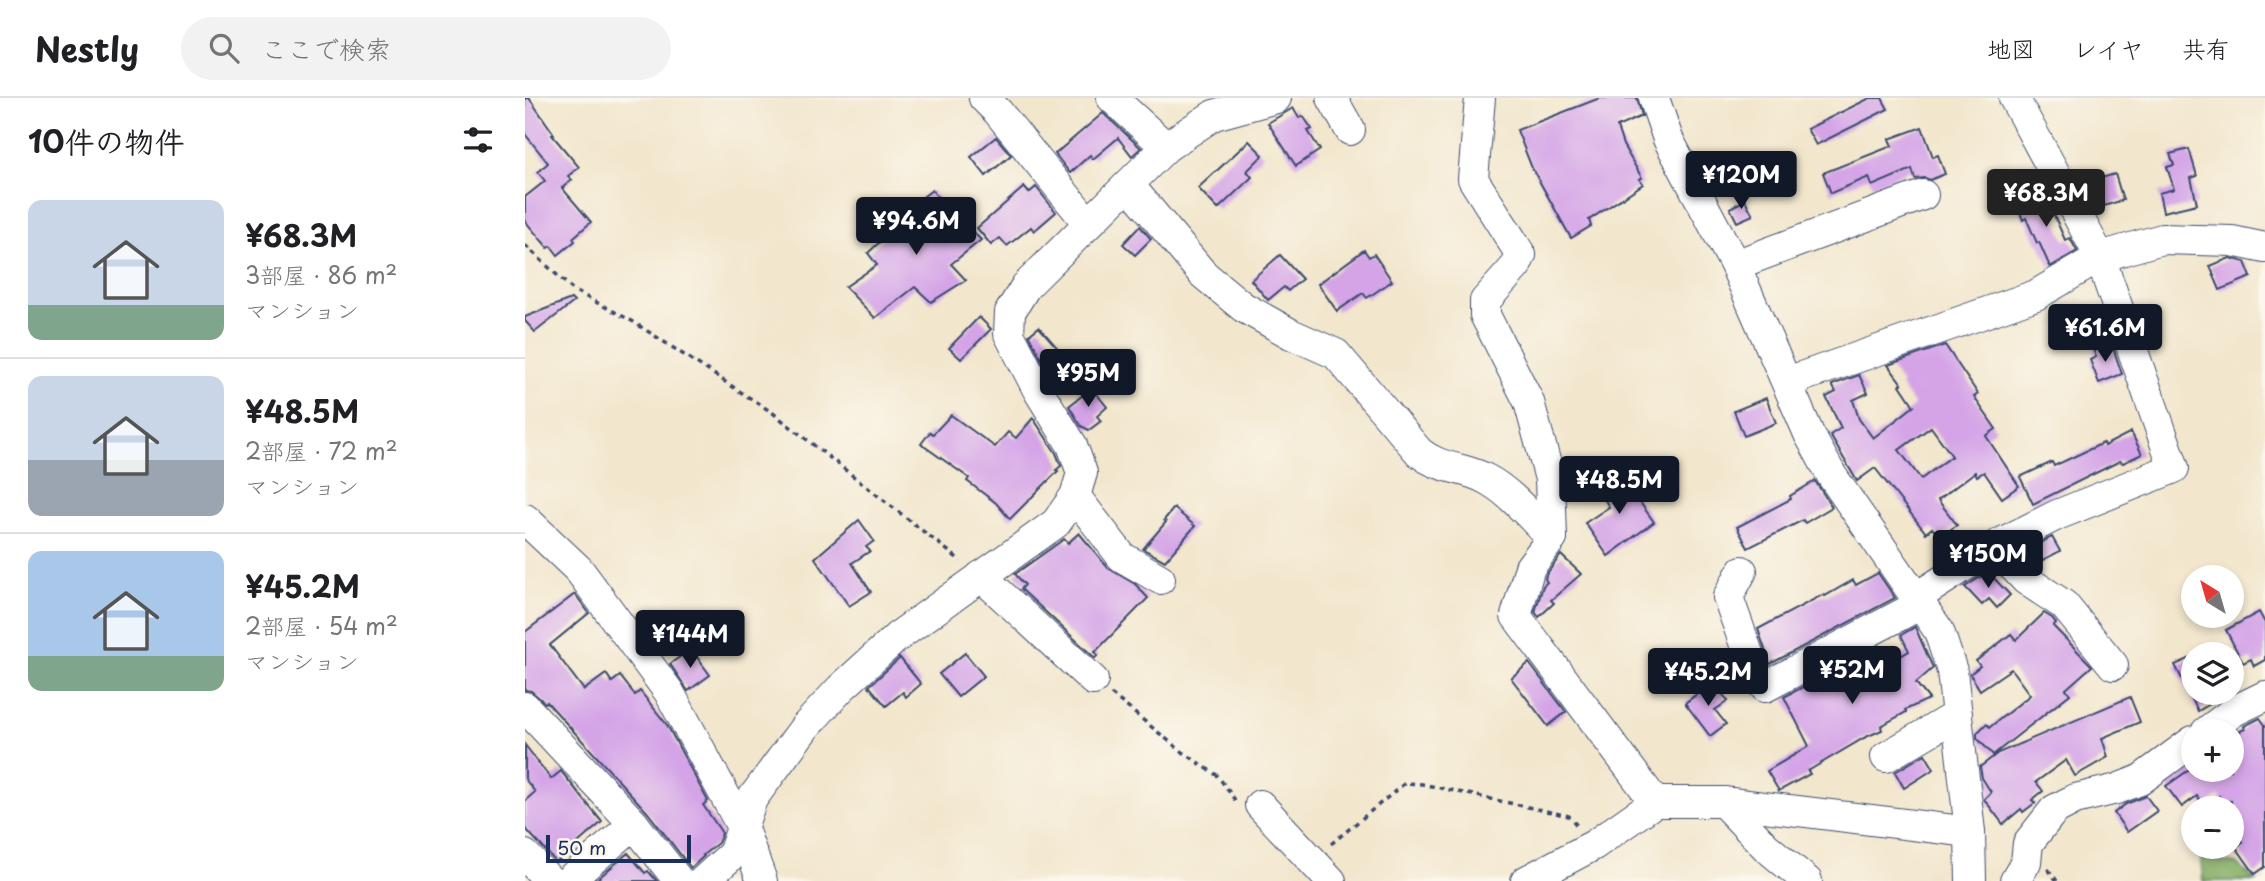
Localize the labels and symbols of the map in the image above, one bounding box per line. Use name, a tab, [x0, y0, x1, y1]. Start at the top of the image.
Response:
pin: ¥120M	[1692, 152, 1790, 211]
pin: ¥68.3M	[1989, 170, 2103, 229]
pin: ¥94.6M	[859, 198, 973, 257]
pin: ¥61.6M	[2048, 304, 2162, 364]
pin: ¥95M	[1047, 350, 1129, 409]
pin: ¥48.5M	[1562, 456, 1676, 516]
pin: ¥150M	[1939, 531, 2037, 590]
north arrow	[2181, 565, 2243, 628]
pin: ¥144M	[641, 610, 739, 670]
pin: ¥52M	[1811, 646, 1893, 706]
pin: ¥45.2M	[1651, 648, 1765, 708]
scale bar	[546, 832, 691, 864]

